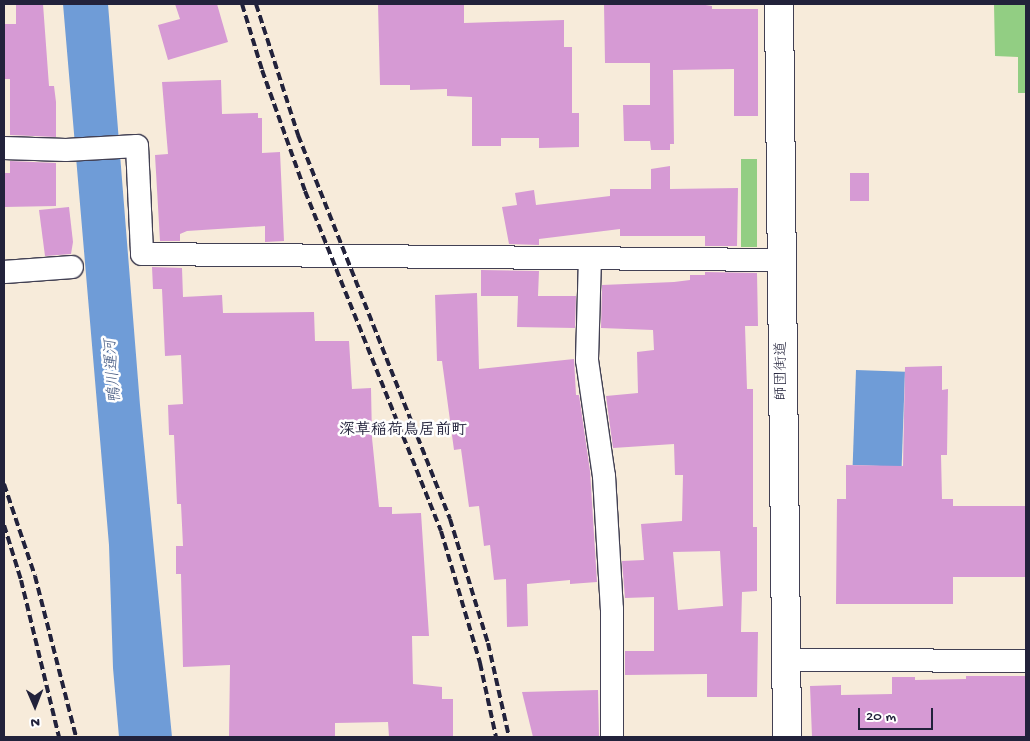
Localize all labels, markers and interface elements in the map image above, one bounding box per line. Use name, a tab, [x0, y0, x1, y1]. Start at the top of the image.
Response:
water label: 鴨川運河	[103, 338, 127, 404]
street label: 師団街道	[774, 341, 792, 401]
district label: 深草稲荷鳥居前町	[339, 422, 467, 442]
north arrow	[10, 681, 60, 731]
scale bar	[860, 698, 935, 730]
text: 20 m	[866, 708, 896, 726]
text: N	[31, 713, 40, 730]

